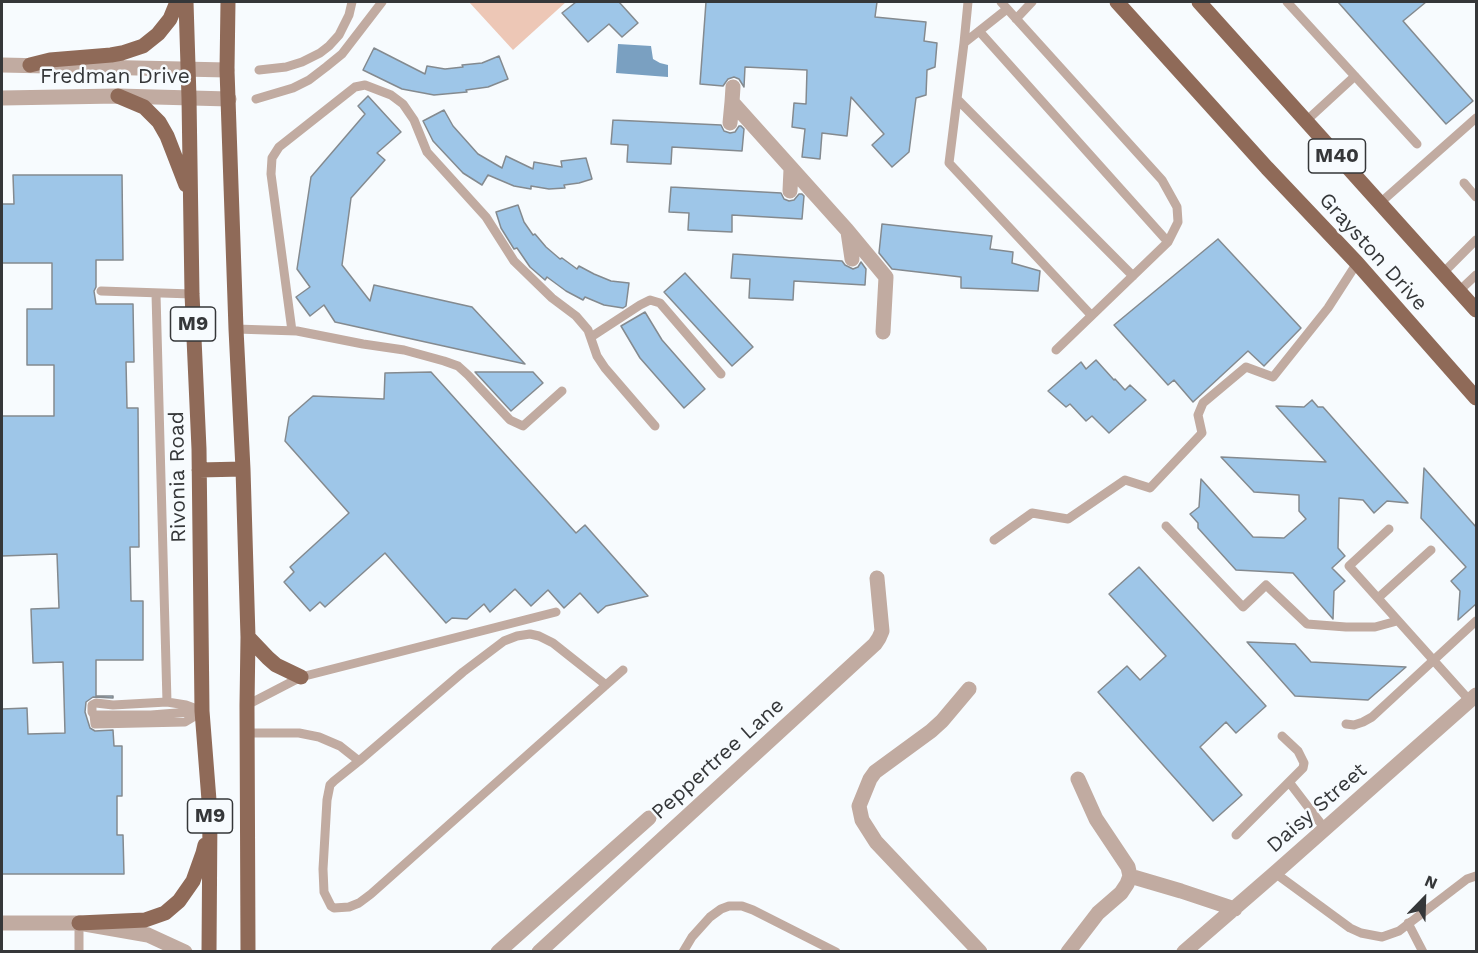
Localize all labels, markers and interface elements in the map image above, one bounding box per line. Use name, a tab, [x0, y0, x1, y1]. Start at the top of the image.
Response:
street label: Fredman Drive	[40, 64, 190, 90]
road number: M40	[1308, 139, 1366, 173]
street label: Grayston Drive	[1313, 188, 1433, 316]
road number: M9	[170, 307, 216, 341]
street label: Rivonia Road	[164, 411, 192, 543]
street label: Peppertree Lane	[647, 693, 789, 825]
street label: Daisy Street	[1262, 758, 1372, 858]
road number: M9	[188, 799, 232, 833]
north arrow	[1394, 869, 1454, 929]
text: N	[1422, 871, 1440, 893]

